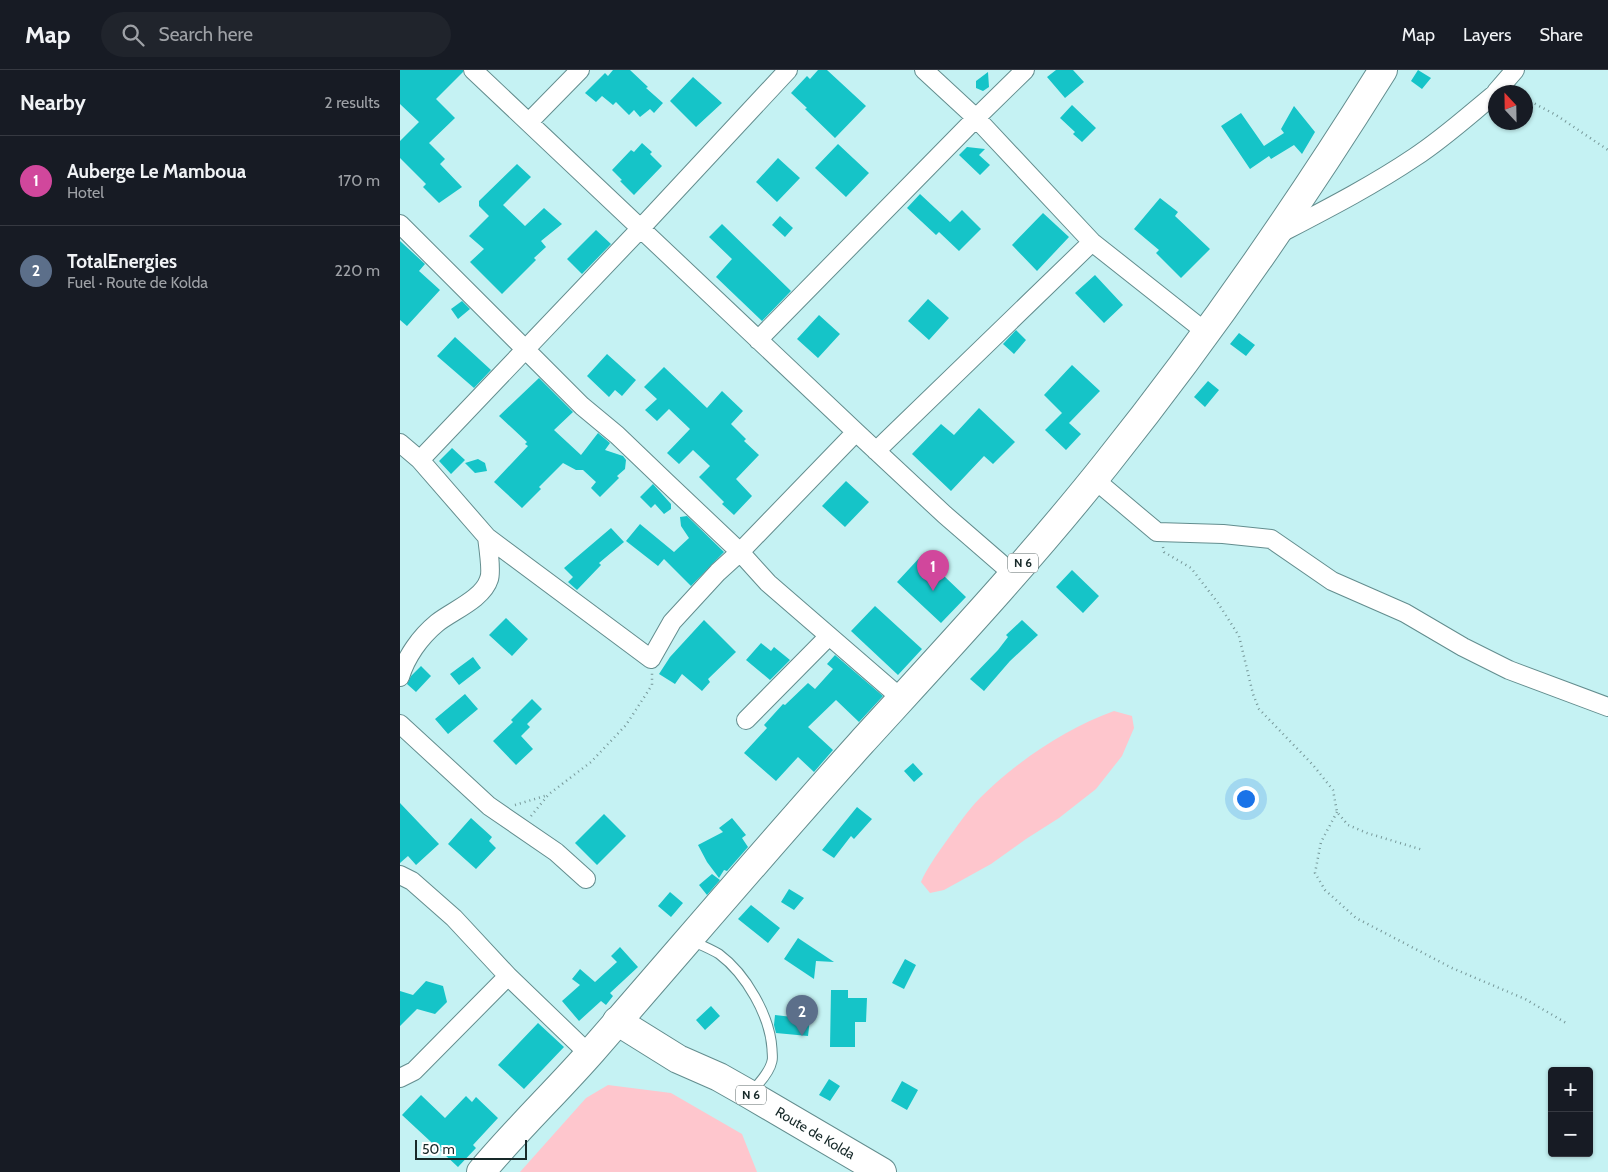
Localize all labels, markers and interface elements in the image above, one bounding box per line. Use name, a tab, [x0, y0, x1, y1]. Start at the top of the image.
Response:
search box	[101, 12, 451, 57]
text: Map	[25, 20, 71, 49]
icon: search	[119, 21, 147, 49]
text: Search here	[159, 23, 253, 46]
text: Map	[1402, 24, 1435, 46]
text: Layers	[1463, 24, 1512, 46]
text: Share	[1540, 24, 1583, 46]
north arrow	[1488, 85, 1533, 130]
text: Nearby	[20, 90, 86, 115]
text: 2 results	[324, 93, 380, 112]
text: Auberge Le Mamboua	[67, 160, 246, 183]
text: 1	[33, 171, 39, 190]
text: 170 m	[338, 171, 380, 190]
text: Hotel	[67, 183, 104, 202]
text: TotalEnergies	[67, 250, 177, 273]
text: 2	[32, 261, 40, 280]
text: 220 m	[334, 261, 380, 280]
text: Fuel · Route de Kolda	[67, 273, 208, 292]
pin: 1	[917, 550, 949, 591]
road number: N 6	[1008, 553, 1038, 572]
your location	[1233, 786, 1259, 812]
pin: 2	[786, 995, 818, 1036]
map controls	[1548, 1067, 1593, 1157]
button: +	[1548, 1067, 1593, 1112]
road number: N 6	[736, 1086, 766, 1104]
street label: Route de Kolda	[772, 1103, 859, 1163]
button: −	[1548, 1112, 1593, 1157]
scale bar	[415, 1137, 528, 1160]
text: 50 m	[422, 1140, 455, 1158]

